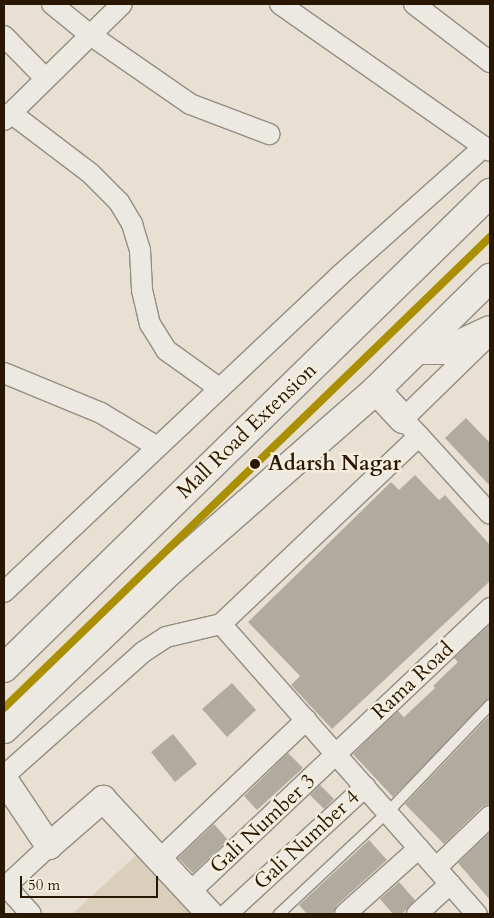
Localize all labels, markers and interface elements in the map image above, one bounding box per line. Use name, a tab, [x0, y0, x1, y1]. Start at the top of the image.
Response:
street label: Mall Road Extension	[172, 358, 322, 504]
place label: Adarsh Nagar	[268, 451, 401, 477]
marker: Adarsh Nagar	[246, 455, 264, 473]
street label: Rama Road	[367, 637, 459, 725]
street label: Gali Number 3	[205, 769, 321, 879]
street label: Gali Number 4	[249, 785, 365, 895]
scale bar	[22, 866, 160, 898]
text: 50 m	[28, 875, 60, 895]

